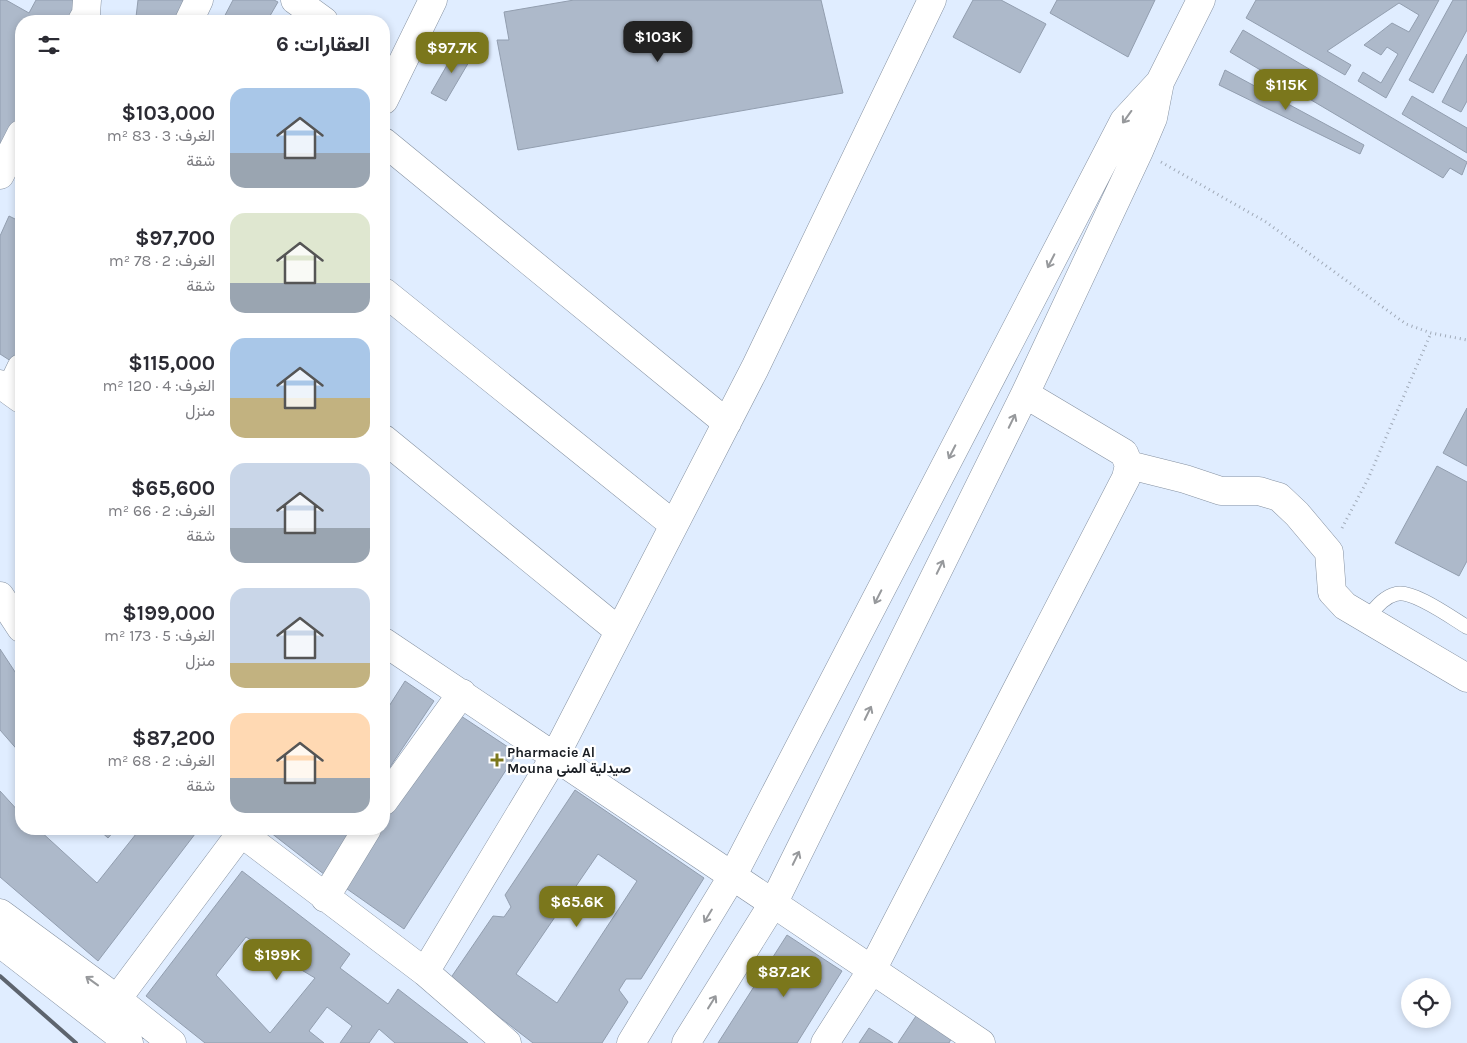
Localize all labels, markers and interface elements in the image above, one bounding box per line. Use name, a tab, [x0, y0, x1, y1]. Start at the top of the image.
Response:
pin: $103K	[623, 20, 693, 63]
text: $103K	[634, 27, 682, 46]
icon: filters	[35, 31, 63, 59]
text: العقارات: 6	[276, 32, 370, 56]
pin: $97.7K	[411, 32, 493, 74]
text: $97.7K	[427, 38, 477, 57]
pin: $115K	[1251, 68, 1321, 111]
text: $115K	[1265, 75, 1307, 94]
text: $103,000	[122, 101, 215, 125]
icon: home	[270, 108, 330, 168]
one-way arrow	[1122, 110, 1132, 124]
text: الغرف: 3 · 83 m²	[107, 126, 215, 145]
text: شقة	[186, 151, 215, 170]
text: $97,700	[135, 226, 215, 250]
icon: home	[270, 233, 330, 293]
text: الغرف: 2 · 78 m²	[109, 251, 215, 270]
one-way arrow	[1046, 253, 1055, 268]
text: شقة	[186, 276, 215, 295]
text: $115,000	[128, 351, 215, 375]
icon: home	[270, 358, 330, 418]
text: الغرف: 4 · 120 m²	[102, 376, 215, 395]
text: منزل	[185, 401, 215, 420]
one-way arrow	[1007, 414, 1017, 429]
one-way arrow	[947, 444, 956, 459]
text: $65,600	[131, 476, 215, 500]
icon: home	[270, 483, 330, 543]
text: الغرف: 2 · 66 m²	[108, 501, 215, 520]
text: شقة	[186, 526, 215, 545]
one-way arrow	[936, 560, 945, 575]
one-way arrow	[873, 589, 883, 604]
text: $199,000	[122, 601, 215, 625]
icon: home	[270, 608, 330, 668]
text: الغرف: 5 · 173 m²	[104, 626, 215, 645]
text: منزل	[185, 651, 215, 670]
one-way arrow	[864, 706, 873, 721]
text: $87,200	[132, 726, 215, 750]
icon: home	[270, 733, 330, 793]
place label: Pharmacie Al Mouna صيدلية المنى	[507, 744, 631, 777]
text: الغرف: 2 · 68 m²	[107, 751, 215, 770]
marker: Pharmacie Al Mouna صيدلية المنى	[491, 754, 503, 766]
text: شقة	[186, 776, 215, 795]
one-way arrow	[791, 851, 801, 866]
pin: $65.6K	[536, 886, 618, 928]
text: $65.6K	[550, 892, 604, 911]
one-way arrow	[702, 909, 712, 923]
pin: $199K	[242, 938, 312, 981]
text: $199K	[254, 945, 300, 964]
pin: $87.2K	[743, 956, 825, 998]
text: $87.2K	[758, 962, 810, 981]
one-way arrow	[85, 976, 99, 986]
map controls	[1401, 978, 1451, 1028]
button: locate	[1401, 978, 1451, 1028]
one-way arrow	[707, 995, 717, 1009]

